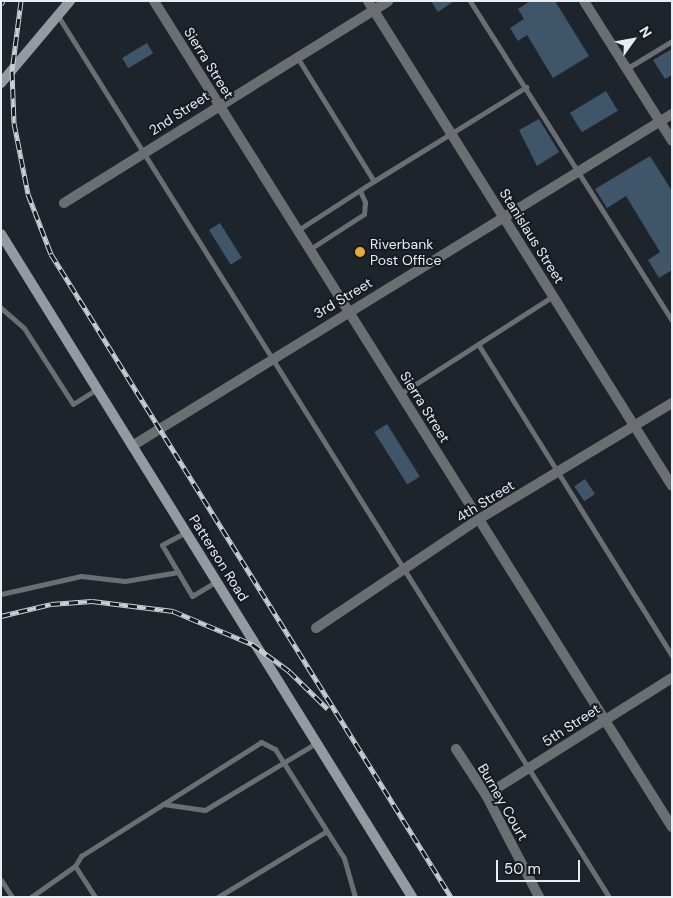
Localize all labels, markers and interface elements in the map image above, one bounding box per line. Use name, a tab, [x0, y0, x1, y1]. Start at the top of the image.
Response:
north arrow	[608, 15, 658, 65]
text: N	[635, 23, 656, 41]
street label: Sierra Street	[180, 24, 238, 102]
street label: 2nd Street	[146, 87, 212, 139]
street label: Stanislaus Street	[496, 185, 568, 287]
place label: Riverbank Post Office	[370, 236, 441, 268]
marker: Riverbank Post Office	[354, 246, 366, 258]
street label: 3rd Street	[311, 274, 375, 322]
street label: Sierra Street	[396, 368, 454, 446]
street label: 4th Street	[453, 477, 517, 525]
street label: Patterson Road	[186, 512, 252, 604]
street label: 5th Street	[539, 700, 603, 750]
street label: Burney Court	[474, 761, 532, 843]
scale bar	[498, 850, 582, 882]
text: 50 m	[504, 859, 541, 879]

